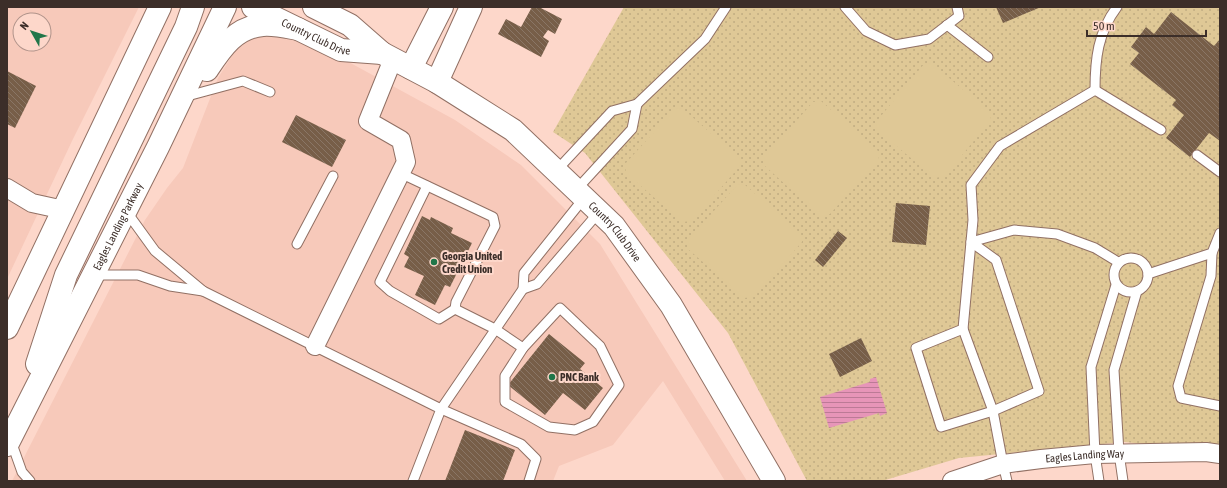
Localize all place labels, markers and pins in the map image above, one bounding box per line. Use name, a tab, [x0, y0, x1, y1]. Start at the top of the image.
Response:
place label: Georgia United Credit Union	[442, 250, 502, 275]
marker: Georgia United Credit Union	[429, 257, 439, 267]
place label: PNC Bank	[560, 371, 599, 383]
marker: PNC Bank	[547, 372, 557, 382]

